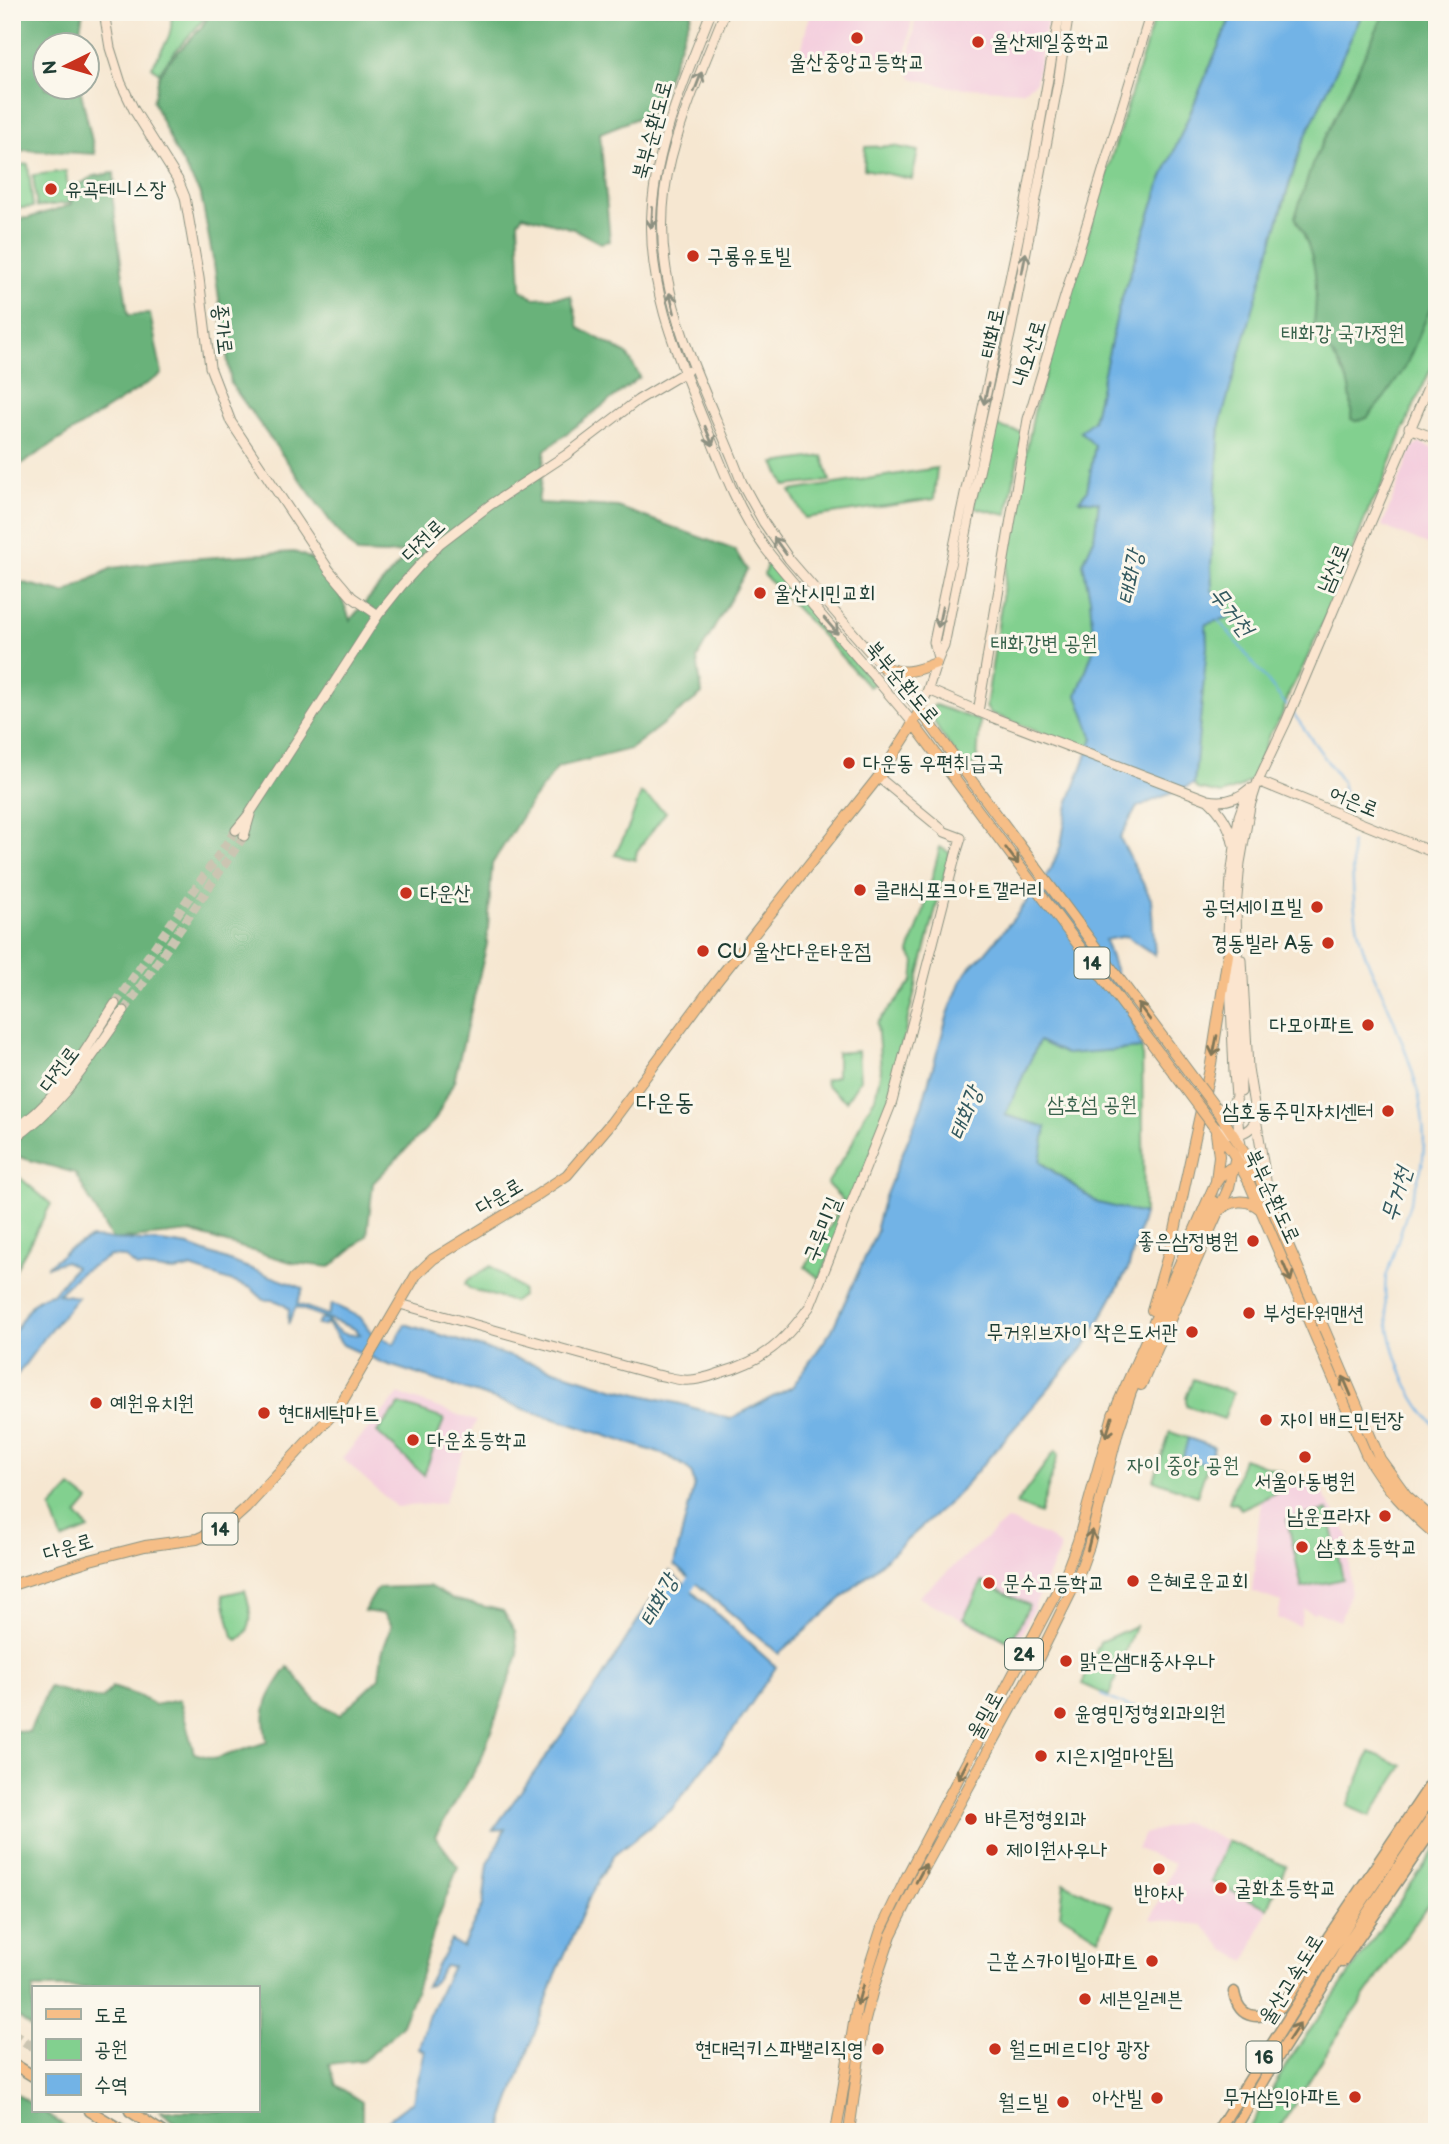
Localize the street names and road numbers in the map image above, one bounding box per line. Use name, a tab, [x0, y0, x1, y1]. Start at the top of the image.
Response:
street label: 북부순환도로	[627, 78, 678, 182]
street label: 종가로	[207, 302, 238, 356]
street label: 태화로	[975, 306, 1010, 361]
street label: 내오산로	[1008, 317, 1051, 389]
street label: 다전로	[396, 514, 450, 567]
street label: 남산로	[1312, 540, 1355, 596]
street label: 북부순환도로	[860, 635, 945, 729]
street label: 어은로	[1326, 780, 1382, 823]
road number: 14	[1074, 948, 1110, 979]
street label: 다전로	[34, 1042, 85, 1097]
street label: 북부순환도로	[1240, 1145, 1305, 1247]
street label: 다운로	[471, 1173, 527, 1220]
street label: 구루미길	[798, 1193, 847, 1265]
road number: 14	[202, 1513, 238, 1544]
street label: 다운로	[40, 1528, 96, 1567]
road number: 24	[1005, 1638, 1043, 1670]
street label: 울밀로	[962, 1687, 1009, 1743]
street label: 울산고속도로	[1254, 1930, 1329, 2029]
road number: 16	[1246, 2041, 1282, 2072]

